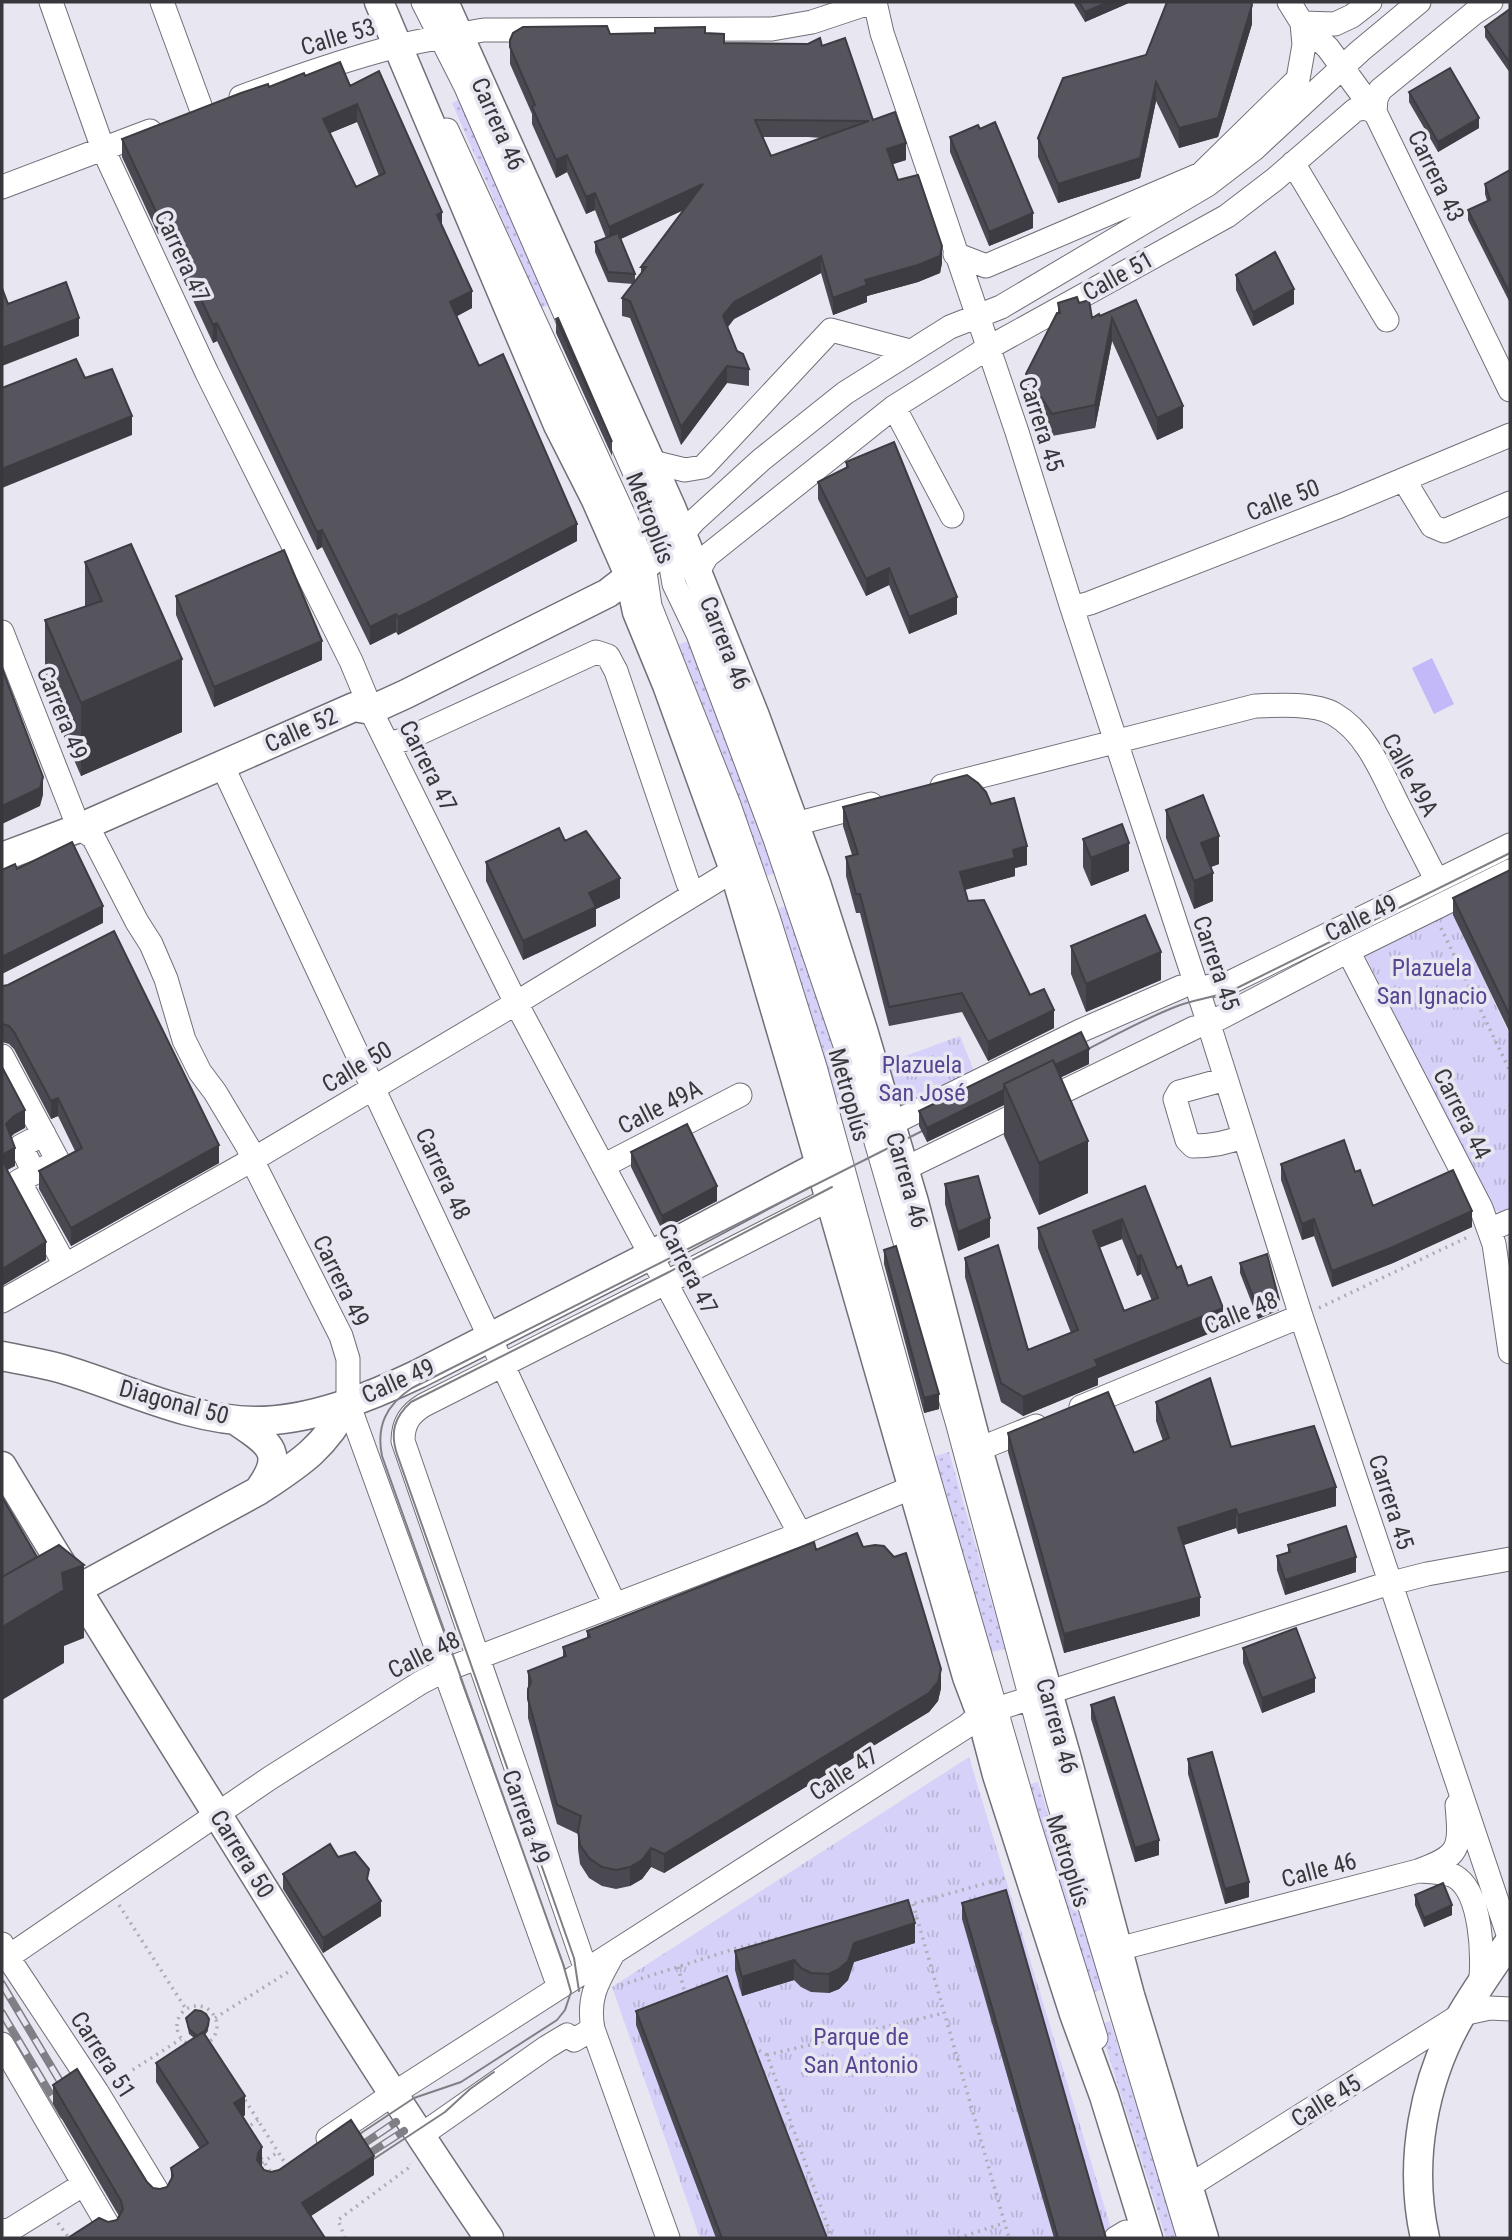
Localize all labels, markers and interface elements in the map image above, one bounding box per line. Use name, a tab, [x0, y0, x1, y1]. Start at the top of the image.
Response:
street label: Calle 53	[297, 12, 379, 62]
street label: Carrera 46	[465, 73, 531, 175]
street label: Carrera 43	[1402, 126, 1470, 226]
street label: Carrera 47	[149, 206, 215, 306]
street label: Calle 51	[1078, 245, 1158, 307]
street label: Carrera 45	[1012, 373, 1070, 475]
street label: Metroplús	[620, 468, 680, 568]
street label: Calle 50	[1242, 473, 1324, 527]
street label: Carrera 46	[694, 592, 756, 694]
street label: Carrera 49	[31, 662, 93, 764]
street label: Calle 52	[260, 702, 342, 758]
street label: Carrera 47	[393, 716, 463, 816]
street label: Calle 49A	[1376, 729, 1444, 821]
street label: Calle 49	[1320, 889, 1402, 947]
street label: Carrera 45	[1187, 912, 1245, 1014]
park label: Plazuela San Ignacio	[1377, 954, 1487, 1010]
street label: Calle 50	[317, 1035, 397, 1099]
street label: Metroplús	[822, 1045, 876, 1145]
park label: Plazuela San José	[879, 1051, 965, 1107]
street label: Carrera 44	[1427, 1064, 1497, 1164]
street label: Calle 49A	[613, 1074, 707, 1140]
street label: Carrera 48	[410, 1124, 476, 1224]
street label: Carrera 46	[880, 1129, 934, 1231]
street label: Carrera 47	[653, 1219, 723, 1319]
street label: Carrera 49	[307, 1231, 375, 1331]
street label: Calle 48	[1200, 1286, 1282, 1340]
street label: Calle 49	[357, 1353, 439, 1409]
street label: Diagonal 50	[116, 1374, 232, 1430]
street label: Carrera 45	[1362, 1451, 1420, 1553]
street label: Calle 48	[383, 1626, 465, 1684]
street label: Carrera 46	[1030, 1675, 1084, 1777]
street label: Calle 47	[804, 1741, 884, 1807]
street label: Carrera 49	[496, 1766, 556, 1868]
street label: Carrera 50	[204, 1805, 280, 1903]
street label: Metroplús	[1040, 1811, 1096, 1911]
street label: Calle 46	[1278, 1847, 1360, 1893]
street label: Carrera 51	[64, 2006, 142, 2104]
park label: Parque de San Antonio	[804, 2023, 918, 2079]
street label: Calle 45	[1286, 2069, 1366, 2133]

